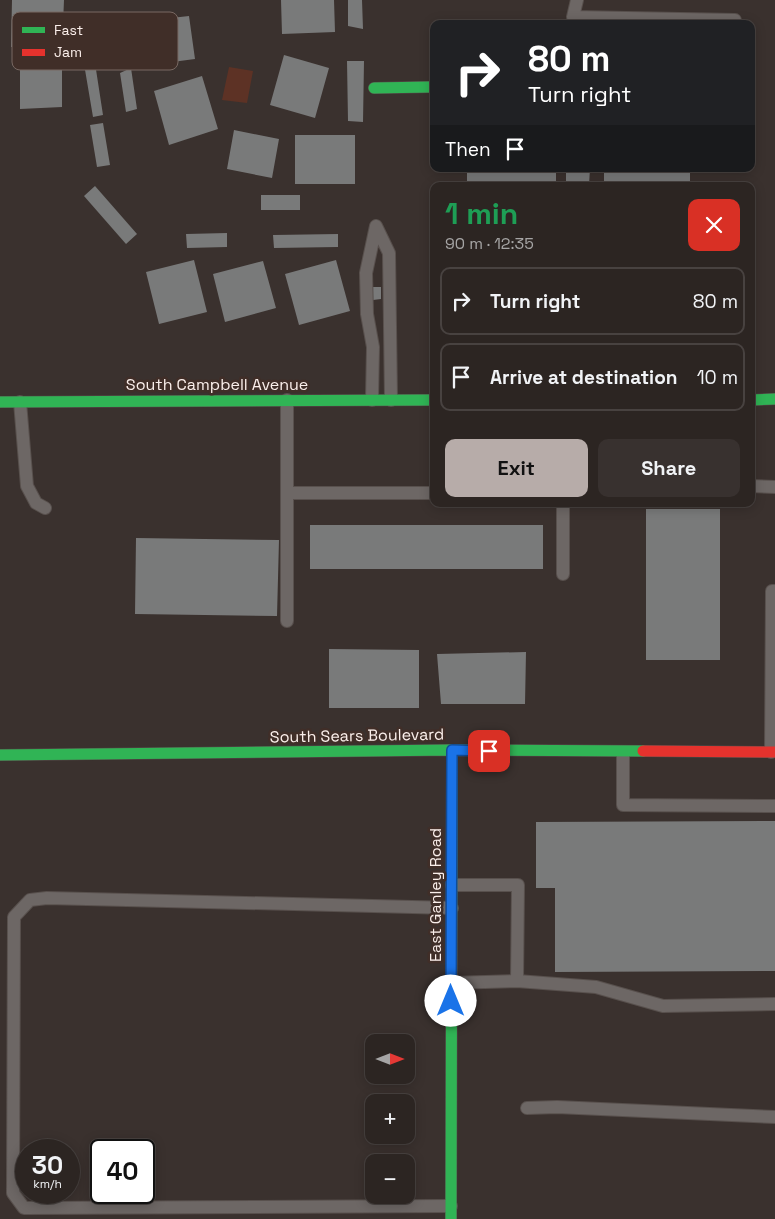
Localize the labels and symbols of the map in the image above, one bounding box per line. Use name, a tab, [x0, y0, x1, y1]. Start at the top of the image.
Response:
legend	[12, 12, 178, 70]
text: Fast	[54, 21, 83, 39]
text: Jam	[54, 43, 82, 61]
street label: South Campbell Avenue	[126, 374, 308, 395]
street label: South Sears Boulevard	[270, 723, 444, 748]
pin	[468, 730, 510, 772]
street label: East Ganley Road	[425, 828, 446, 962]
position arrow	[424, 974, 476, 1026]
north arrow	[365, 1034, 415, 1084]
speed limit sign: 40	[90, 1139, 155, 1204]

